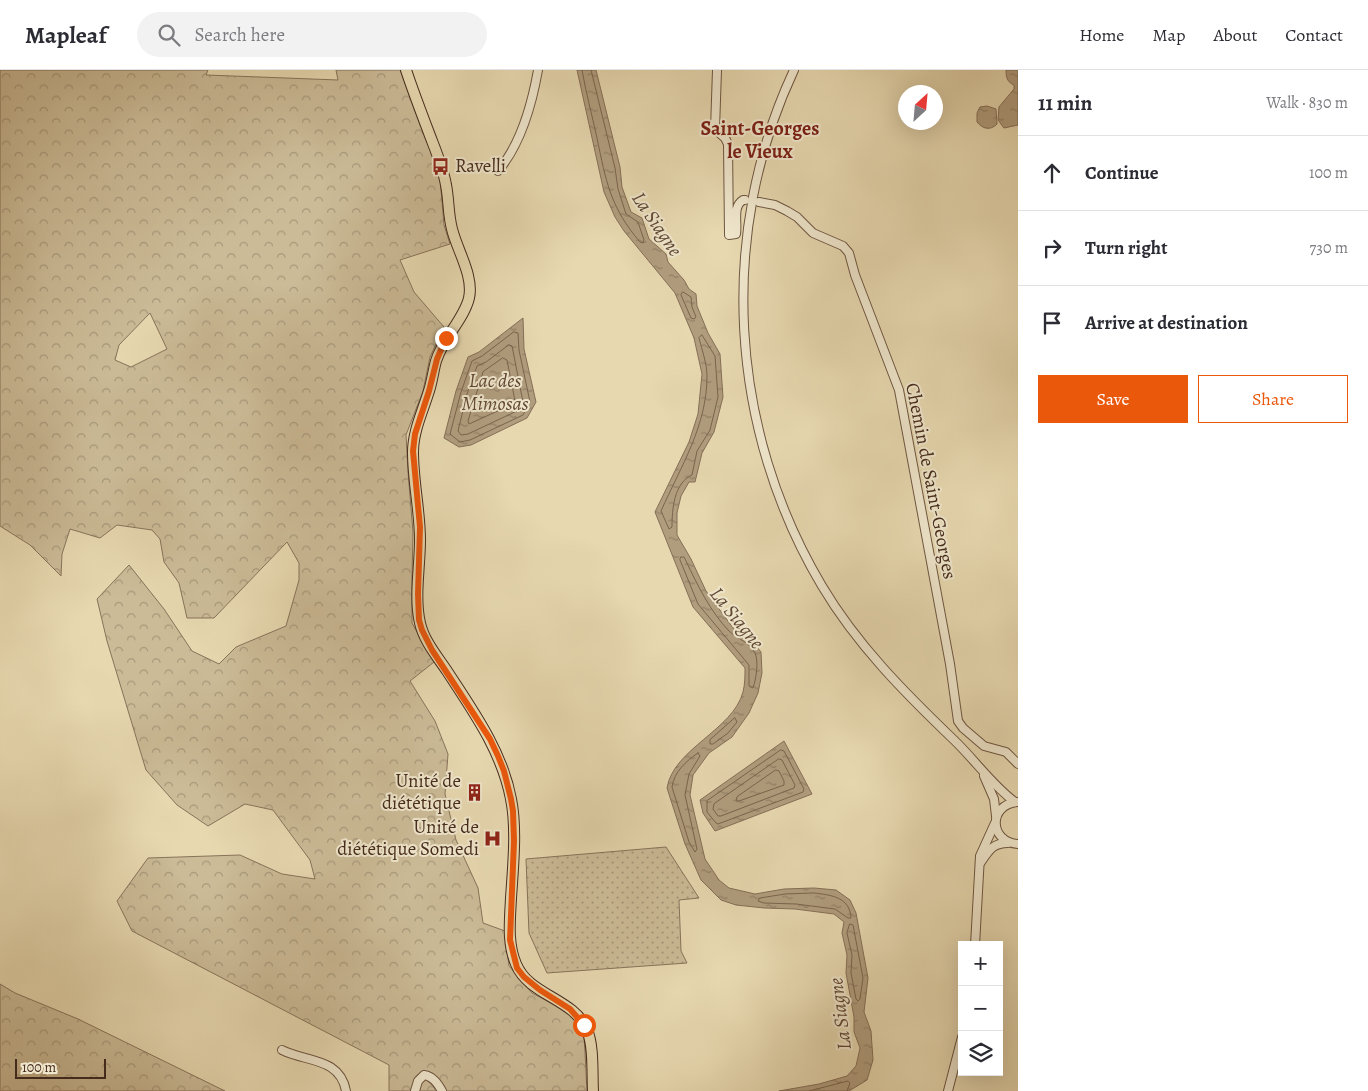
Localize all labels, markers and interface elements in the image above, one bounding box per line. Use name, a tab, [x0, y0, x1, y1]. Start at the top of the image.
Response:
search box	[137, 12, 487, 57]
text: Mapleaf	[25, 19, 107, 51]
icon: search	[155, 21, 183, 49]
text: Search here	[195, 22, 285, 48]
text: Home	[1079, 23, 1124, 47]
text: Map	[1152, 23, 1185, 47]
text: About	[1213, 23, 1257, 47]
text: Contact	[1285, 23, 1343, 47]
north arrow	[898, 85, 943, 130]
text: 11 min	[1038, 89, 1092, 117]
text: Walk · 830 m	[1266, 92, 1348, 114]
district label: Saint-Georges le Vieux	[700, 115, 820, 165]
place label: Ravelli	[455, 153, 506, 179]
bus stop icon: Ravelli	[431, 156, 451, 176]
icon: ahead	[1038, 159, 1066, 187]
text: Continue	[1085, 160, 1159, 186]
text: 100 m	[1309, 162, 1348, 184]
water label: La Siagne	[625, 186, 689, 262]
icon: right	[1038, 234, 1066, 262]
text: Turn right	[1085, 235, 1167, 261]
text: 730 m	[1310, 237, 1348, 259]
icon: arrive	[1038, 309, 1066, 337]
text: Arrive at destination	[1085, 310, 1248, 336]
route end	[435, 327, 458, 350]
water label: Lac des Mimosas	[462, 367, 529, 417]
button: Save	[1038, 375, 1188, 423]
button: Share	[1198, 375, 1348, 423]
street label: Chemin de Saint-Georges	[899, 381, 963, 581]
water label: La Siagne	[704, 581, 770, 655]
place label: Unité de diététique	[382, 768, 461, 816]
building icon: Unité de diététique	[465, 782, 485, 802]
place label: Unité de diététique Somedi	[337, 814, 479, 862]
hospital icon: Unité de diététique Somedi	[483, 828, 503, 848]
map controls	[958, 941, 1003, 1076]
button: +	[958, 941, 1003, 986]
water label: La Siagne	[822, 976, 858, 1052]
button: −	[958, 986, 1003, 1031]
route start	[573, 1014, 596, 1037]
button: layers	[958, 1031, 1003, 1076]
scale bar	[15, 1056, 106, 1079]
text: 100 m	[22, 1058, 56, 1077]

